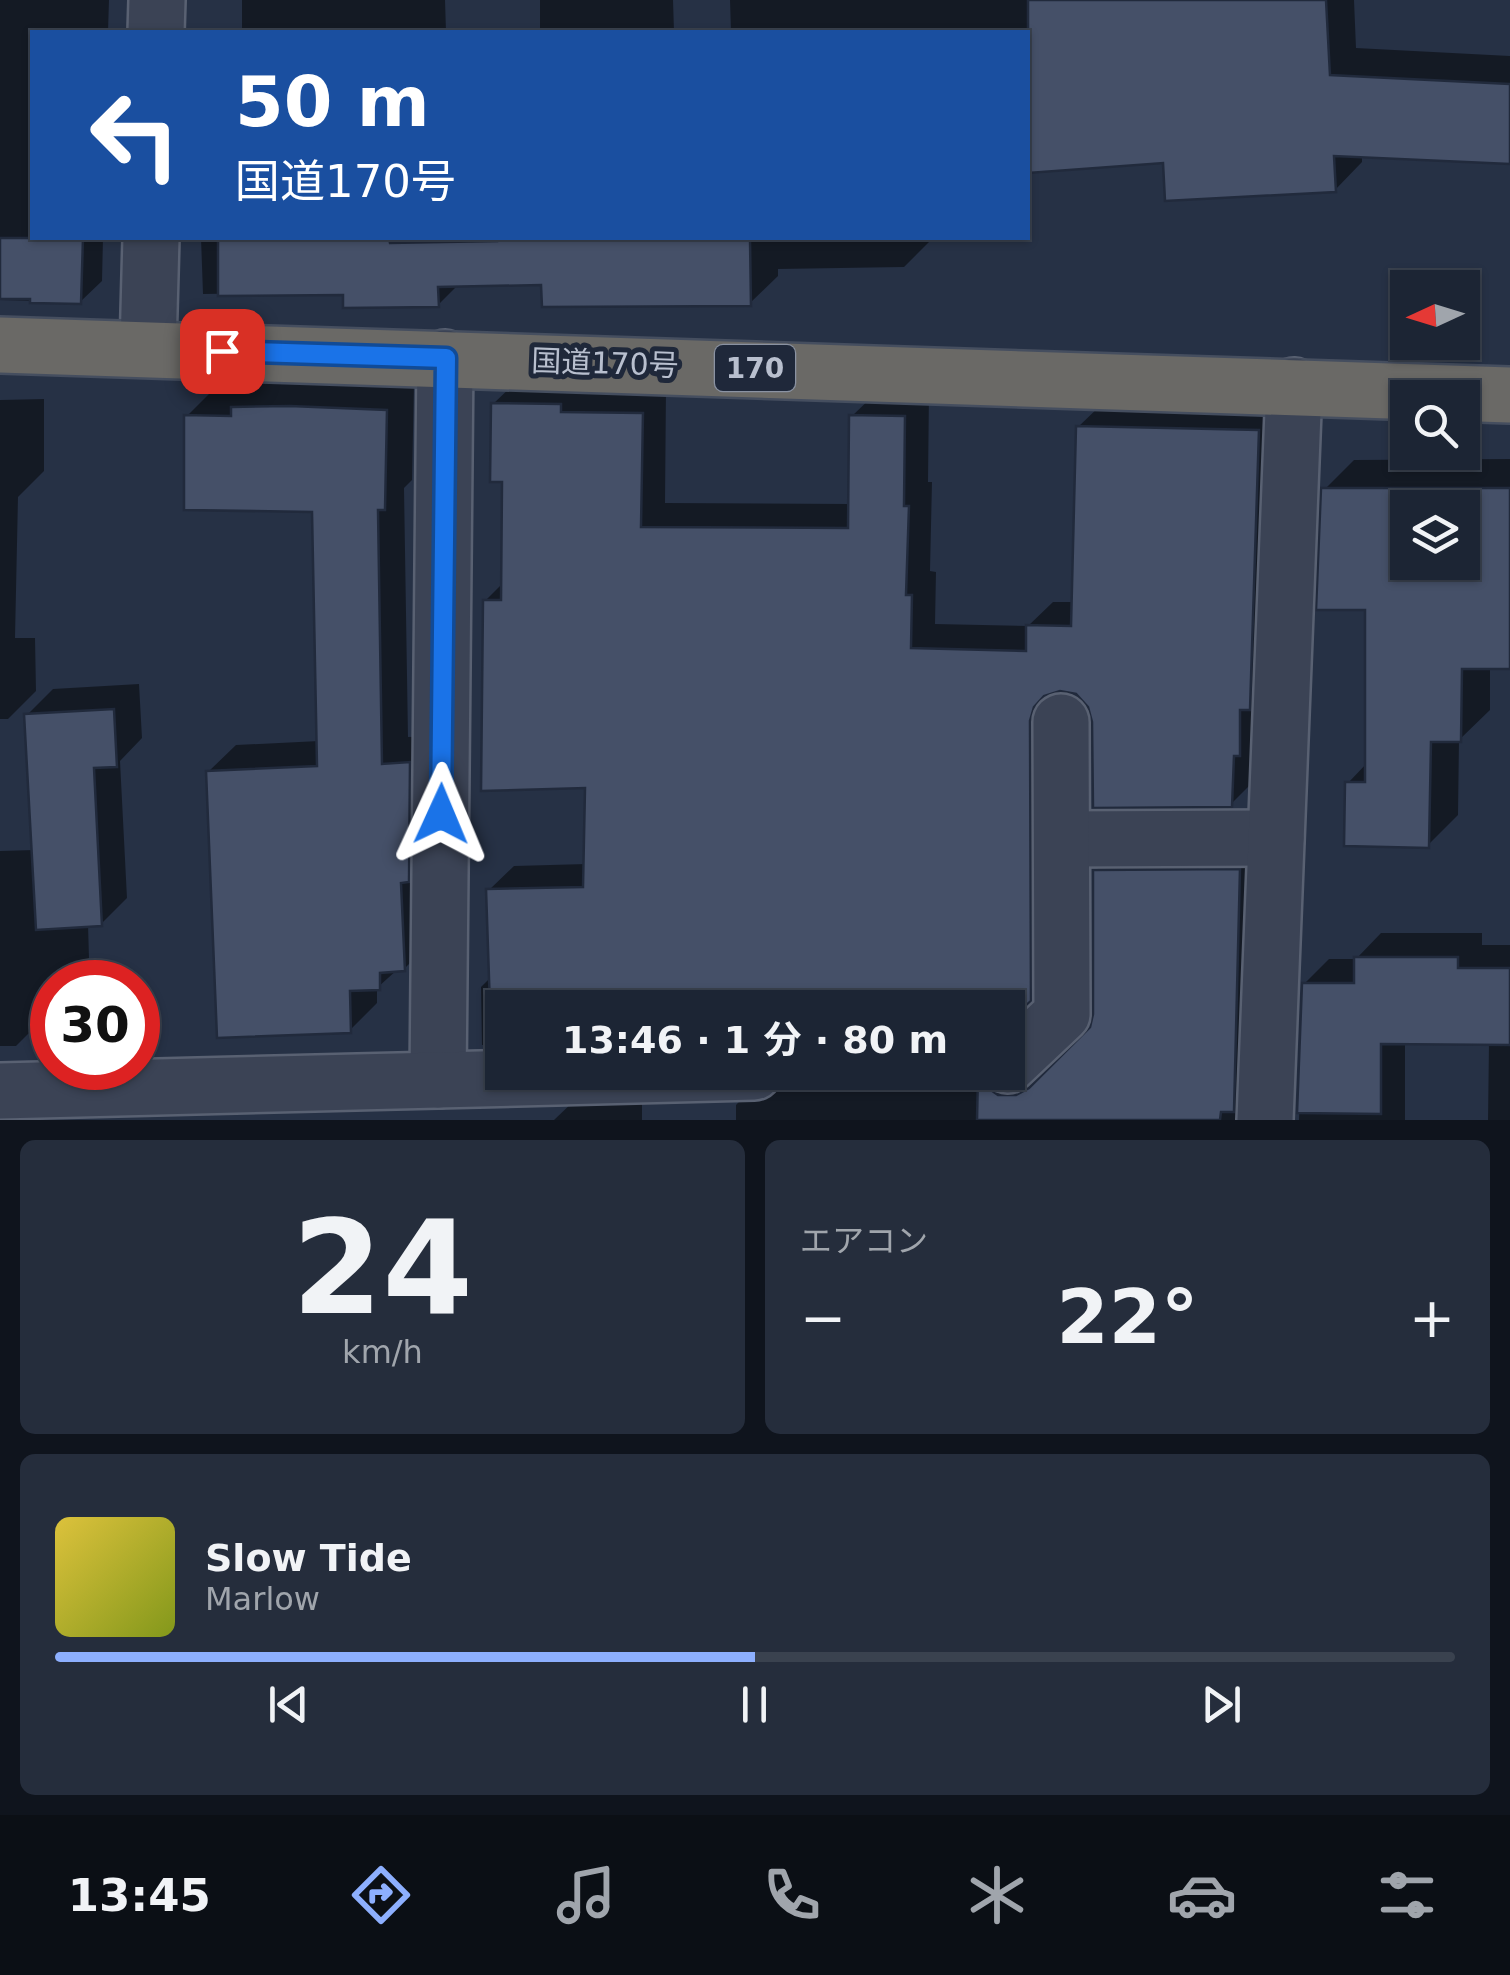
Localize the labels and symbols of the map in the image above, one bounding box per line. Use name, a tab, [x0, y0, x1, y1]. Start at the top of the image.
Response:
north arrow	[1390, 270, 1480, 360]
pin	[180, 309, 265, 394]
street label: 国道170号	[531, 343, 679, 383]
road number: 170	[715, 345, 795, 391]
position arrow	[389, 762, 493, 866]
speed limit sign: 30	[30, 960, 160, 1090]

